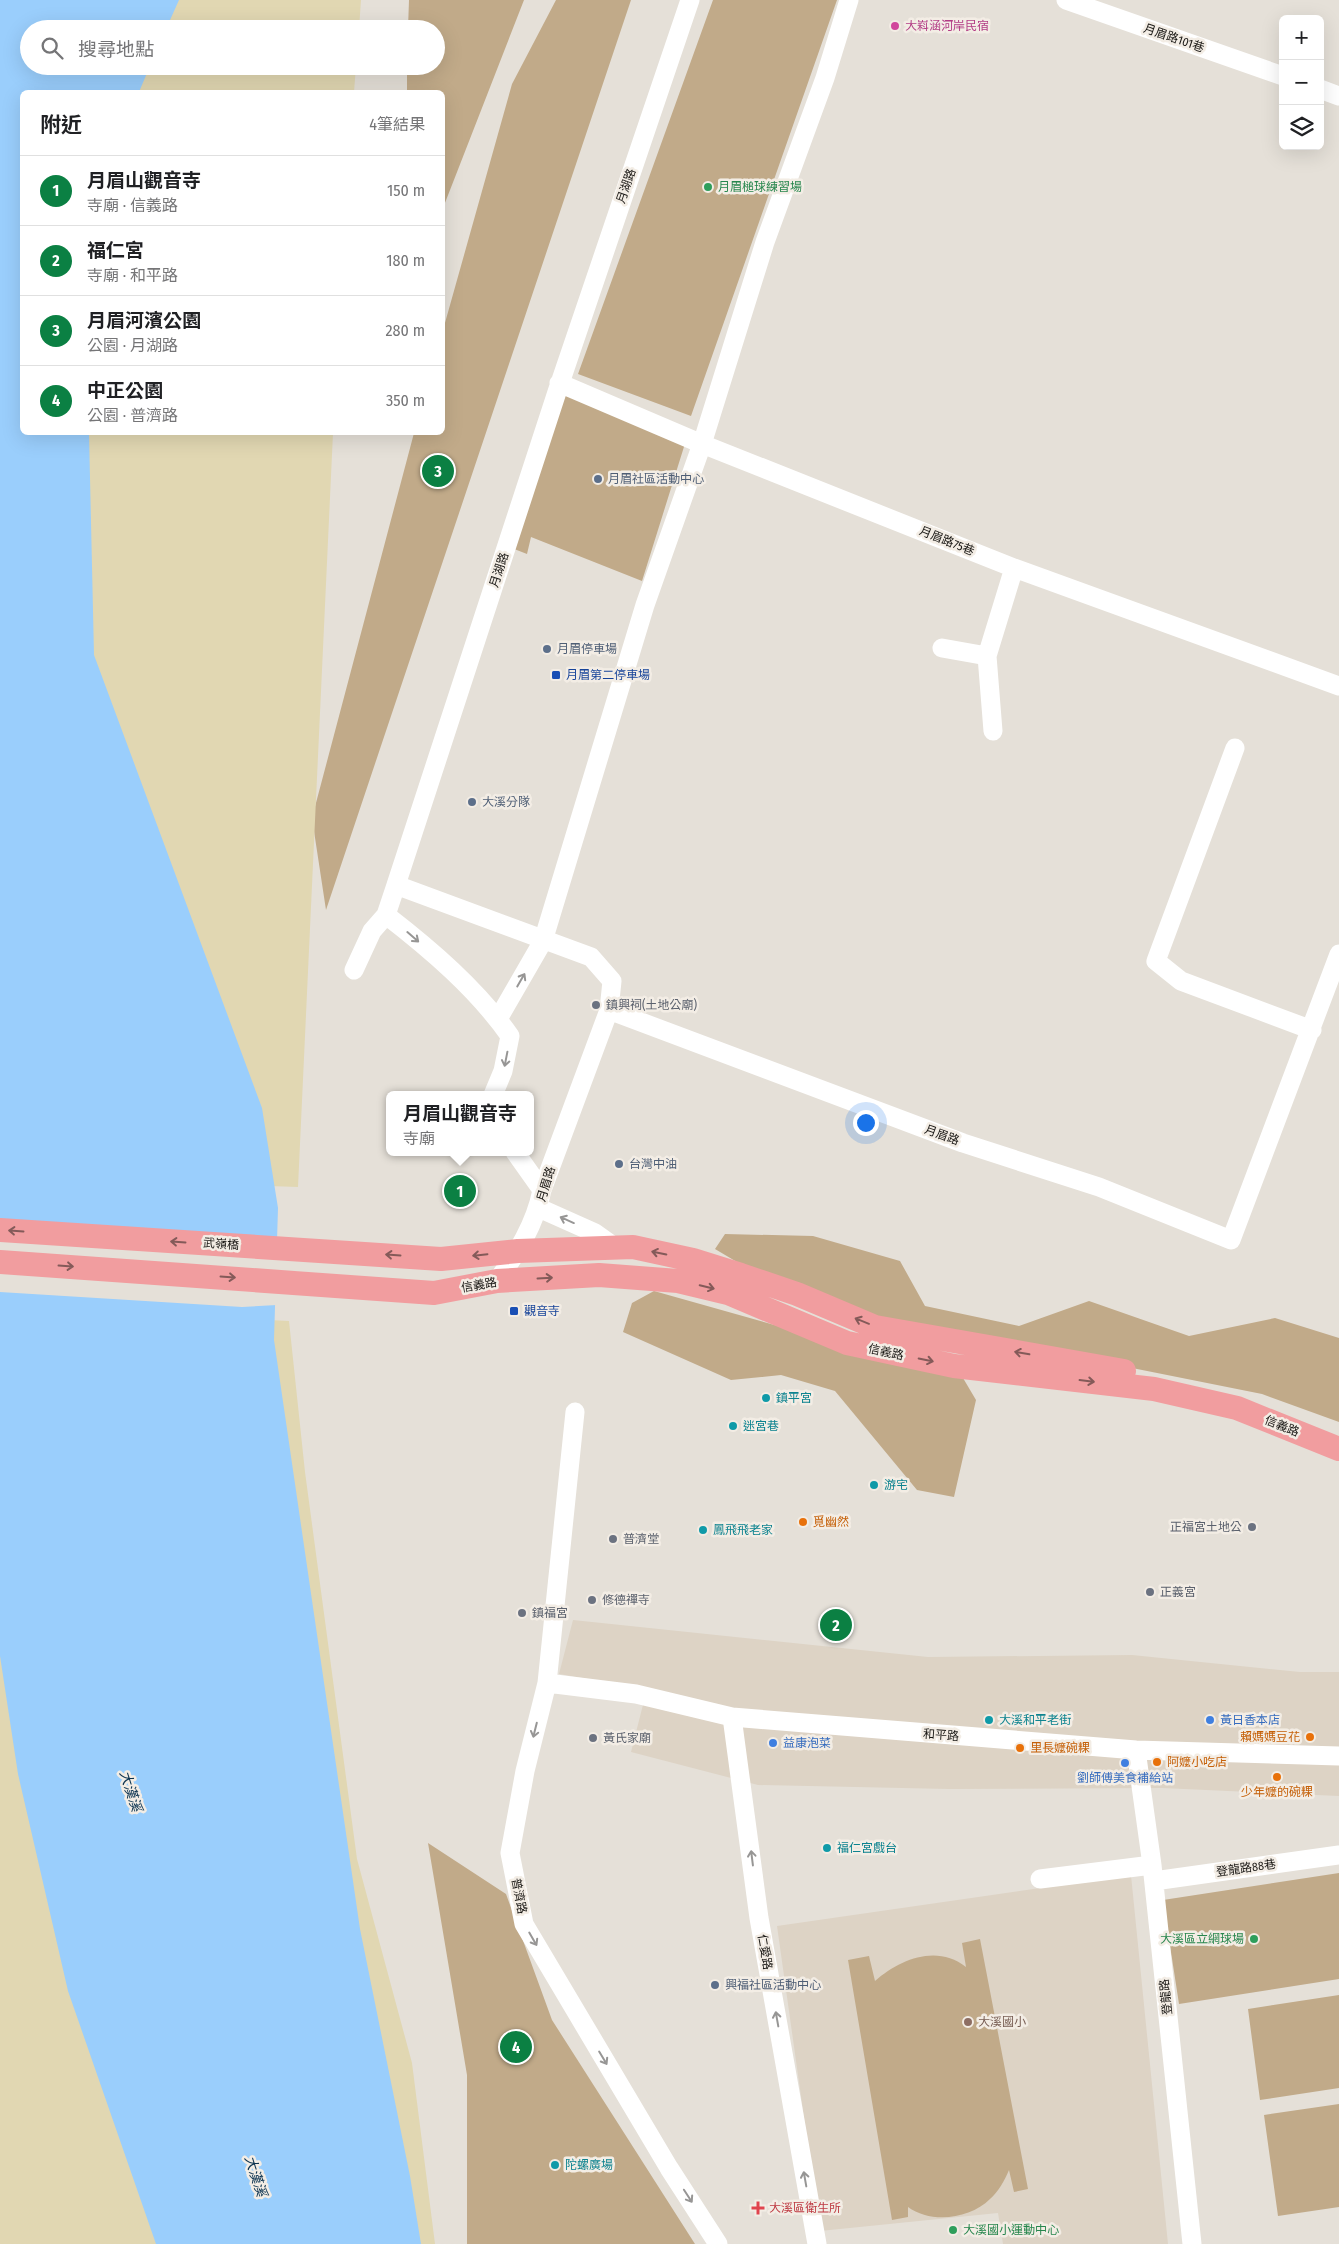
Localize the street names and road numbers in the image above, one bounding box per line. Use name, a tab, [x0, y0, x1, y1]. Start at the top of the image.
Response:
street label: 月眉路101巷	[1142, 21, 1206, 55]
street label: 月湖路	[614, 167, 638, 205]
street label: 月眉路75巷	[917, 524, 977, 558]
street label: 月湖路	[487, 551, 511, 589]
street label: 月眉路	[923, 1122, 961, 1148]
street label: 月眉路	[534, 1165, 558, 1203]
street label: 武嶺橋	[203, 1236, 239, 1252]
street label: 信義路	[460, 1275, 498, 1295]
street label: 信義路	[867, 1341, 905, 1363]
street label: 信義路	[1263, 1413, 1301, 1439]
street label: 和平路	[923, 1727, 959, 1743]
street label: 登龍路88巷	[1215, 1857, 1277, 1879]
street label: 普濟路	[509, 1877, 529, 1915]
street label: 仁愛路	[755, 1933, 775, 1971]
street label: 登龍路	[1157, 1978, 1175, 2016]

